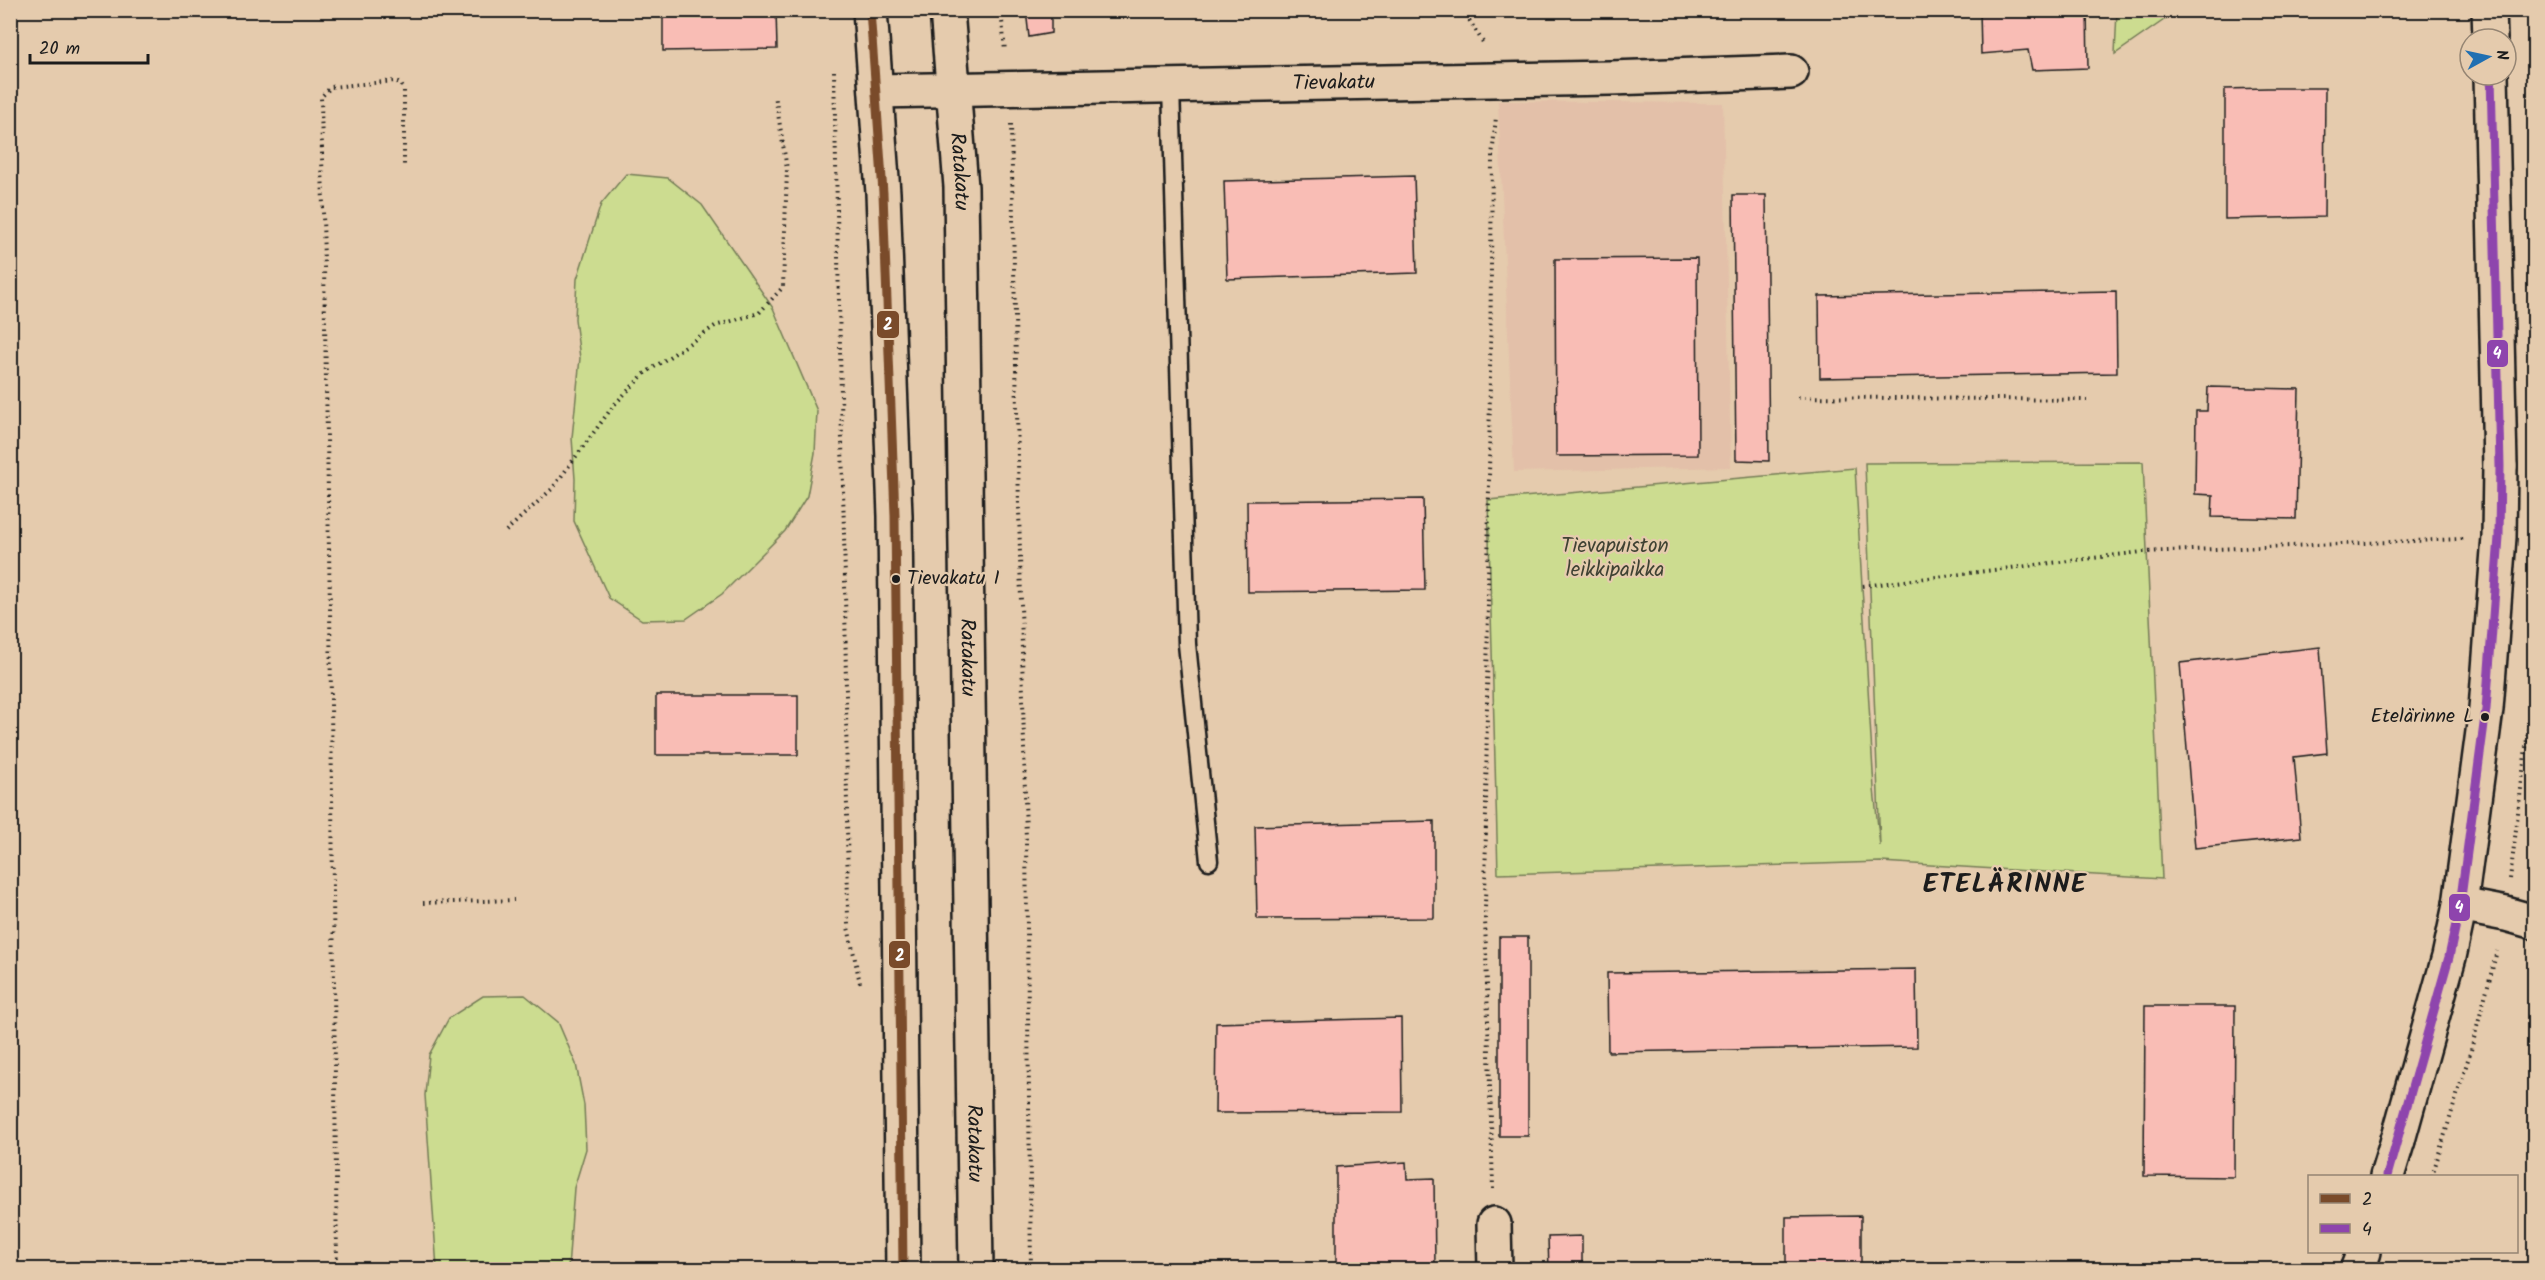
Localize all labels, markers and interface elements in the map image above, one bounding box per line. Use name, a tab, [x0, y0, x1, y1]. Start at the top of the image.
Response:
scale bar	[30, 27, 148, 65]
north arrow	[2458, 27, 2518, 87]
text: 20 m	[39, 35, 80, 64]
text: N	[2488, 48, 2514, 62]
street label: Tievakatu	[1292, 66, 1375, 100]
street label: Ratakatu	[940, 131, 978, 211]
line badge: 2	[876, 310, 900, 339]
text: 2	[883, 313, 893, 338]
line badge: 4	[2486, 339, 2509, 368]
text: 4	[2493, 342, 2502, 367]
park label: Tievapuiston leikkipaikka	[1561, 530, 1669, 587]
place label: Tievakatu I	[907, 563, 1000, 595]
marker: Tievakatu I	[890, 573, 902, 585]
street label: Ratakatu	[950, 618, 985, 697]
place label: Etelärinne L	[2371, 701, 2474, 733]
marker: Etelärinne L	[2479, 711, 2491, 723]
district label: ETELÄRINNE	[1923, 863, 2087, 906]
line badge: 4	[2448, 893, 2471, 922]
text: 4	[2455, 896, 2464, 921]
line badge: 2	[888, 940, 911, 969]
text: 2	[895, 944, 905, 969]
street label: Ratakatu	[957, 1104, 991, 1183]
legend	[2308, 1175, 2518, 1253]
text: 2	[2362, 1186, 2372, 1215]
text: 4	[2362, 1216, 2372, 1245]

